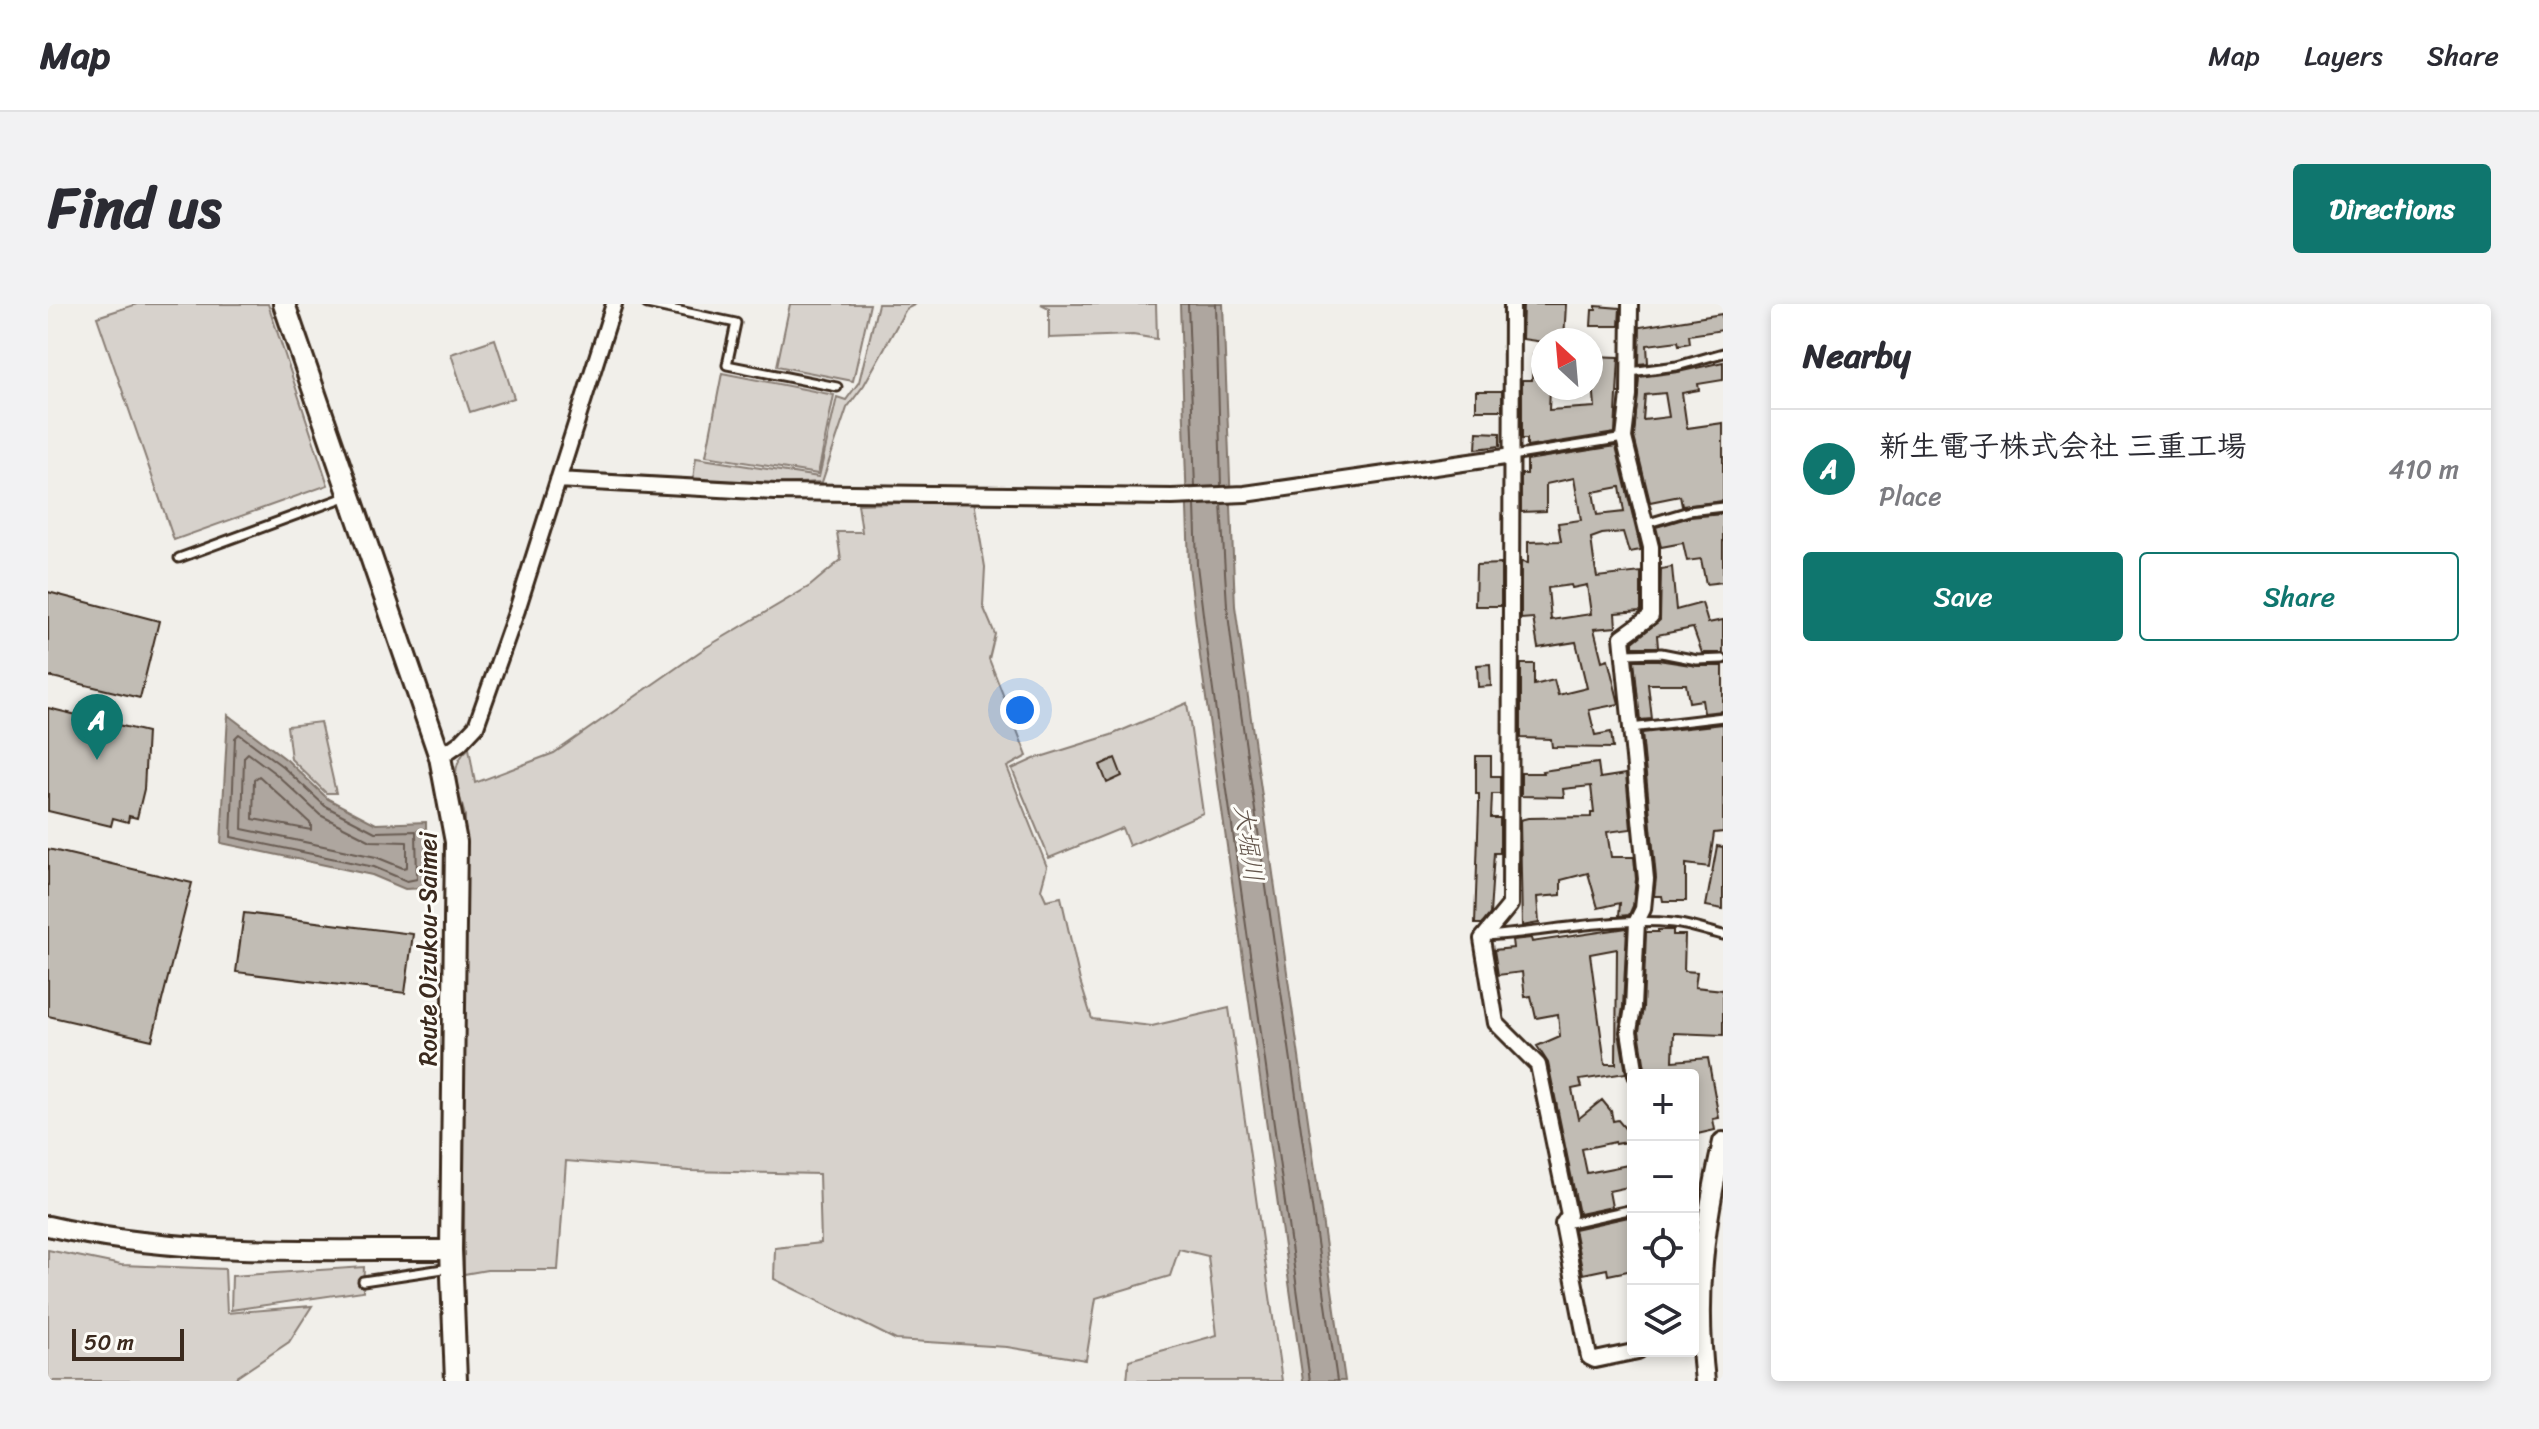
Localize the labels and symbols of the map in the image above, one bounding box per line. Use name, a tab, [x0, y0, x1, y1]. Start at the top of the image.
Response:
north arrow	[1531, 328, 1603, 400]
your location	[1000, 690, 1040, 730]
pin: A	[71, 694, 123, 760]
water label: 大堀川	[1221, 801, 1277, 885]
street label: Route Oizukou-Saimei	[407, 831, 449, 1066]
scale bar	[72, 1325, 184, 1361]

